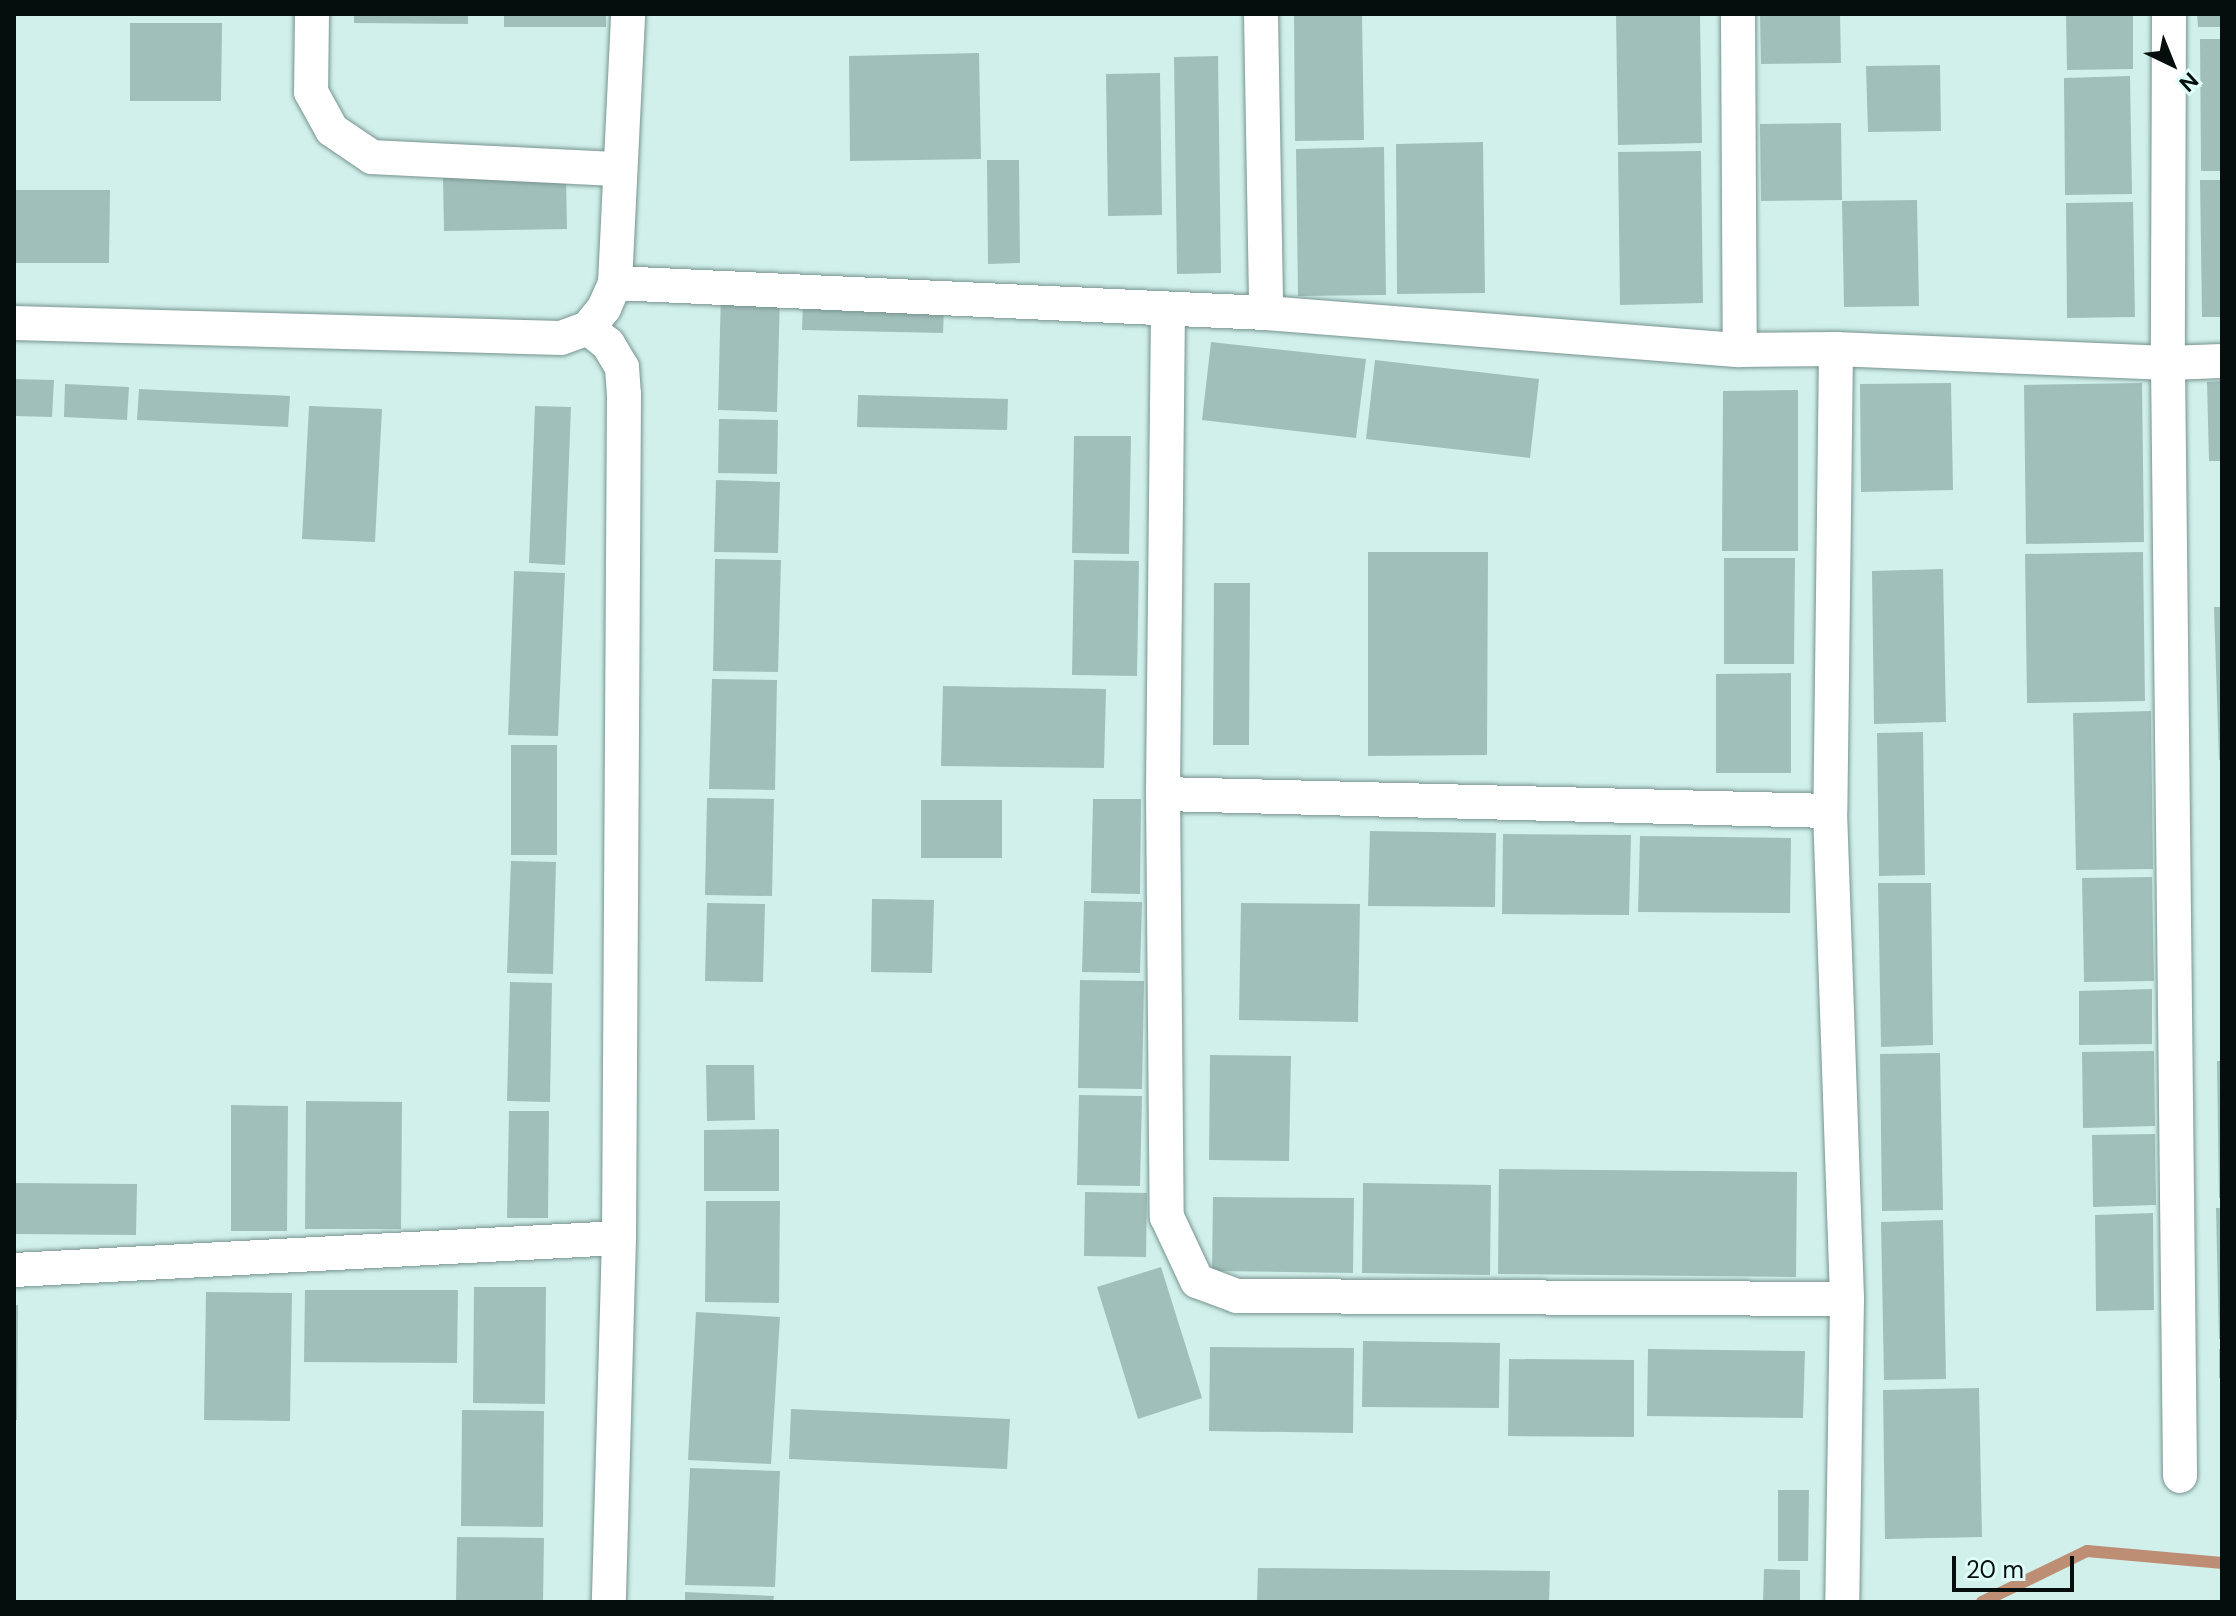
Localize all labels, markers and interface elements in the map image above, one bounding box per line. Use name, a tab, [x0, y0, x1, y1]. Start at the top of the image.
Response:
north arrow	[2132, 24, 2212, 104]
text: N	[2173, 66, 2204, 98]
scale bar	[1956, 1540, 2078, 1590]
text: 20 m	[1966, 1554, 2024, 1585]

